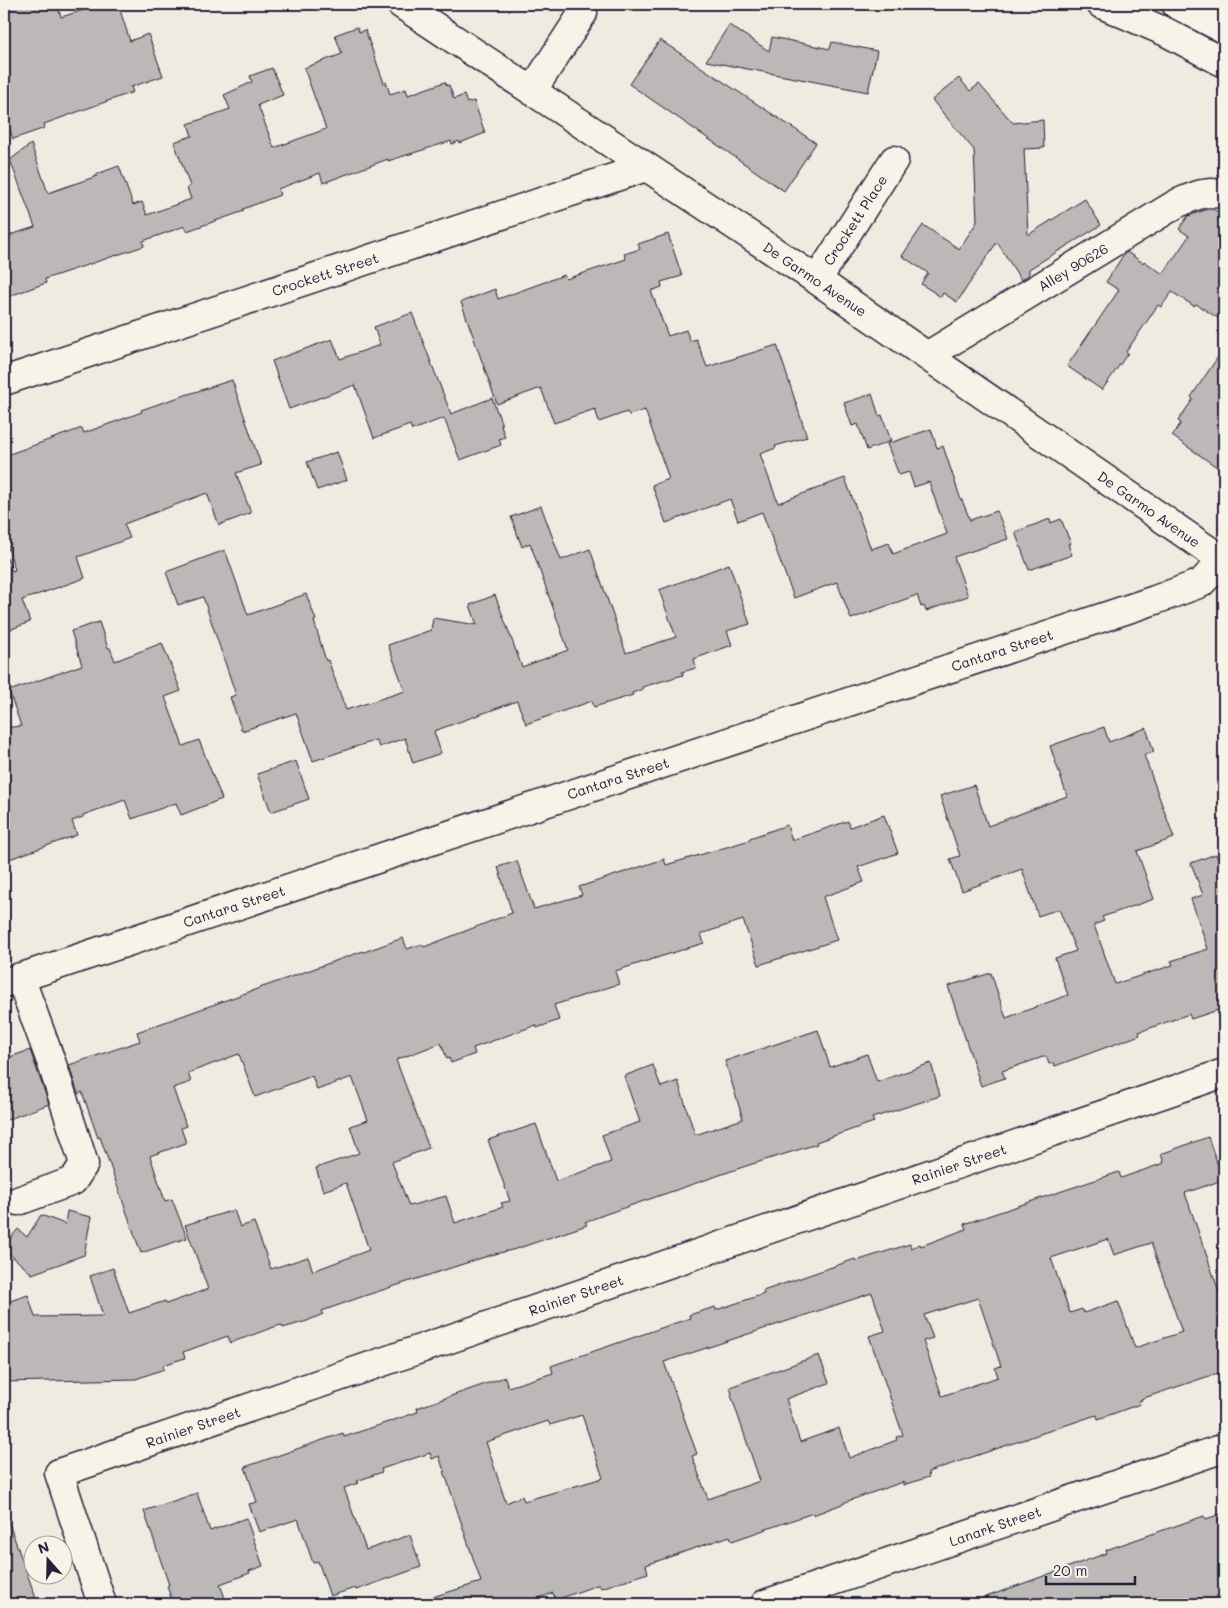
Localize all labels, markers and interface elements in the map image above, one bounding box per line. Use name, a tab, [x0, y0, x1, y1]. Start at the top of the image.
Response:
street label: Crockett Place	[819, 171, 891, 269]
street label: De Garmo Avenue	[759, 237, 871, 321]
street label: Alley 90626	[1034, 239, 1112, 295]
street label: Crockett Street	[269, 248, 381, 300]
street label: De Garmo Avenue	[1094, 466, 1204, 552]
street label: Cantara Street	[949, 625, 1055, 675]
street label: Cantara Street	[565, 753, 671, 803]
street label: Cantara Street	[181, 881, 287, 931]
street label: Rainier Street	[909, 1139, 1009, 1189]
street label: Rainier Street	[526, 1270, 626, 1320]
street label: Rainier Street	[143, 1402, 243, 1452]
street label: Lanark Street	[946, 1501, 1044, 1551]
north arrow	[22, 1536, 72, 1586]
text: N	[35, 1537, 52, 1558]
scale bar	[1046, 1553, 1134, 1585]
text: 20 m	[1053, 1560, 1087, 1580]

